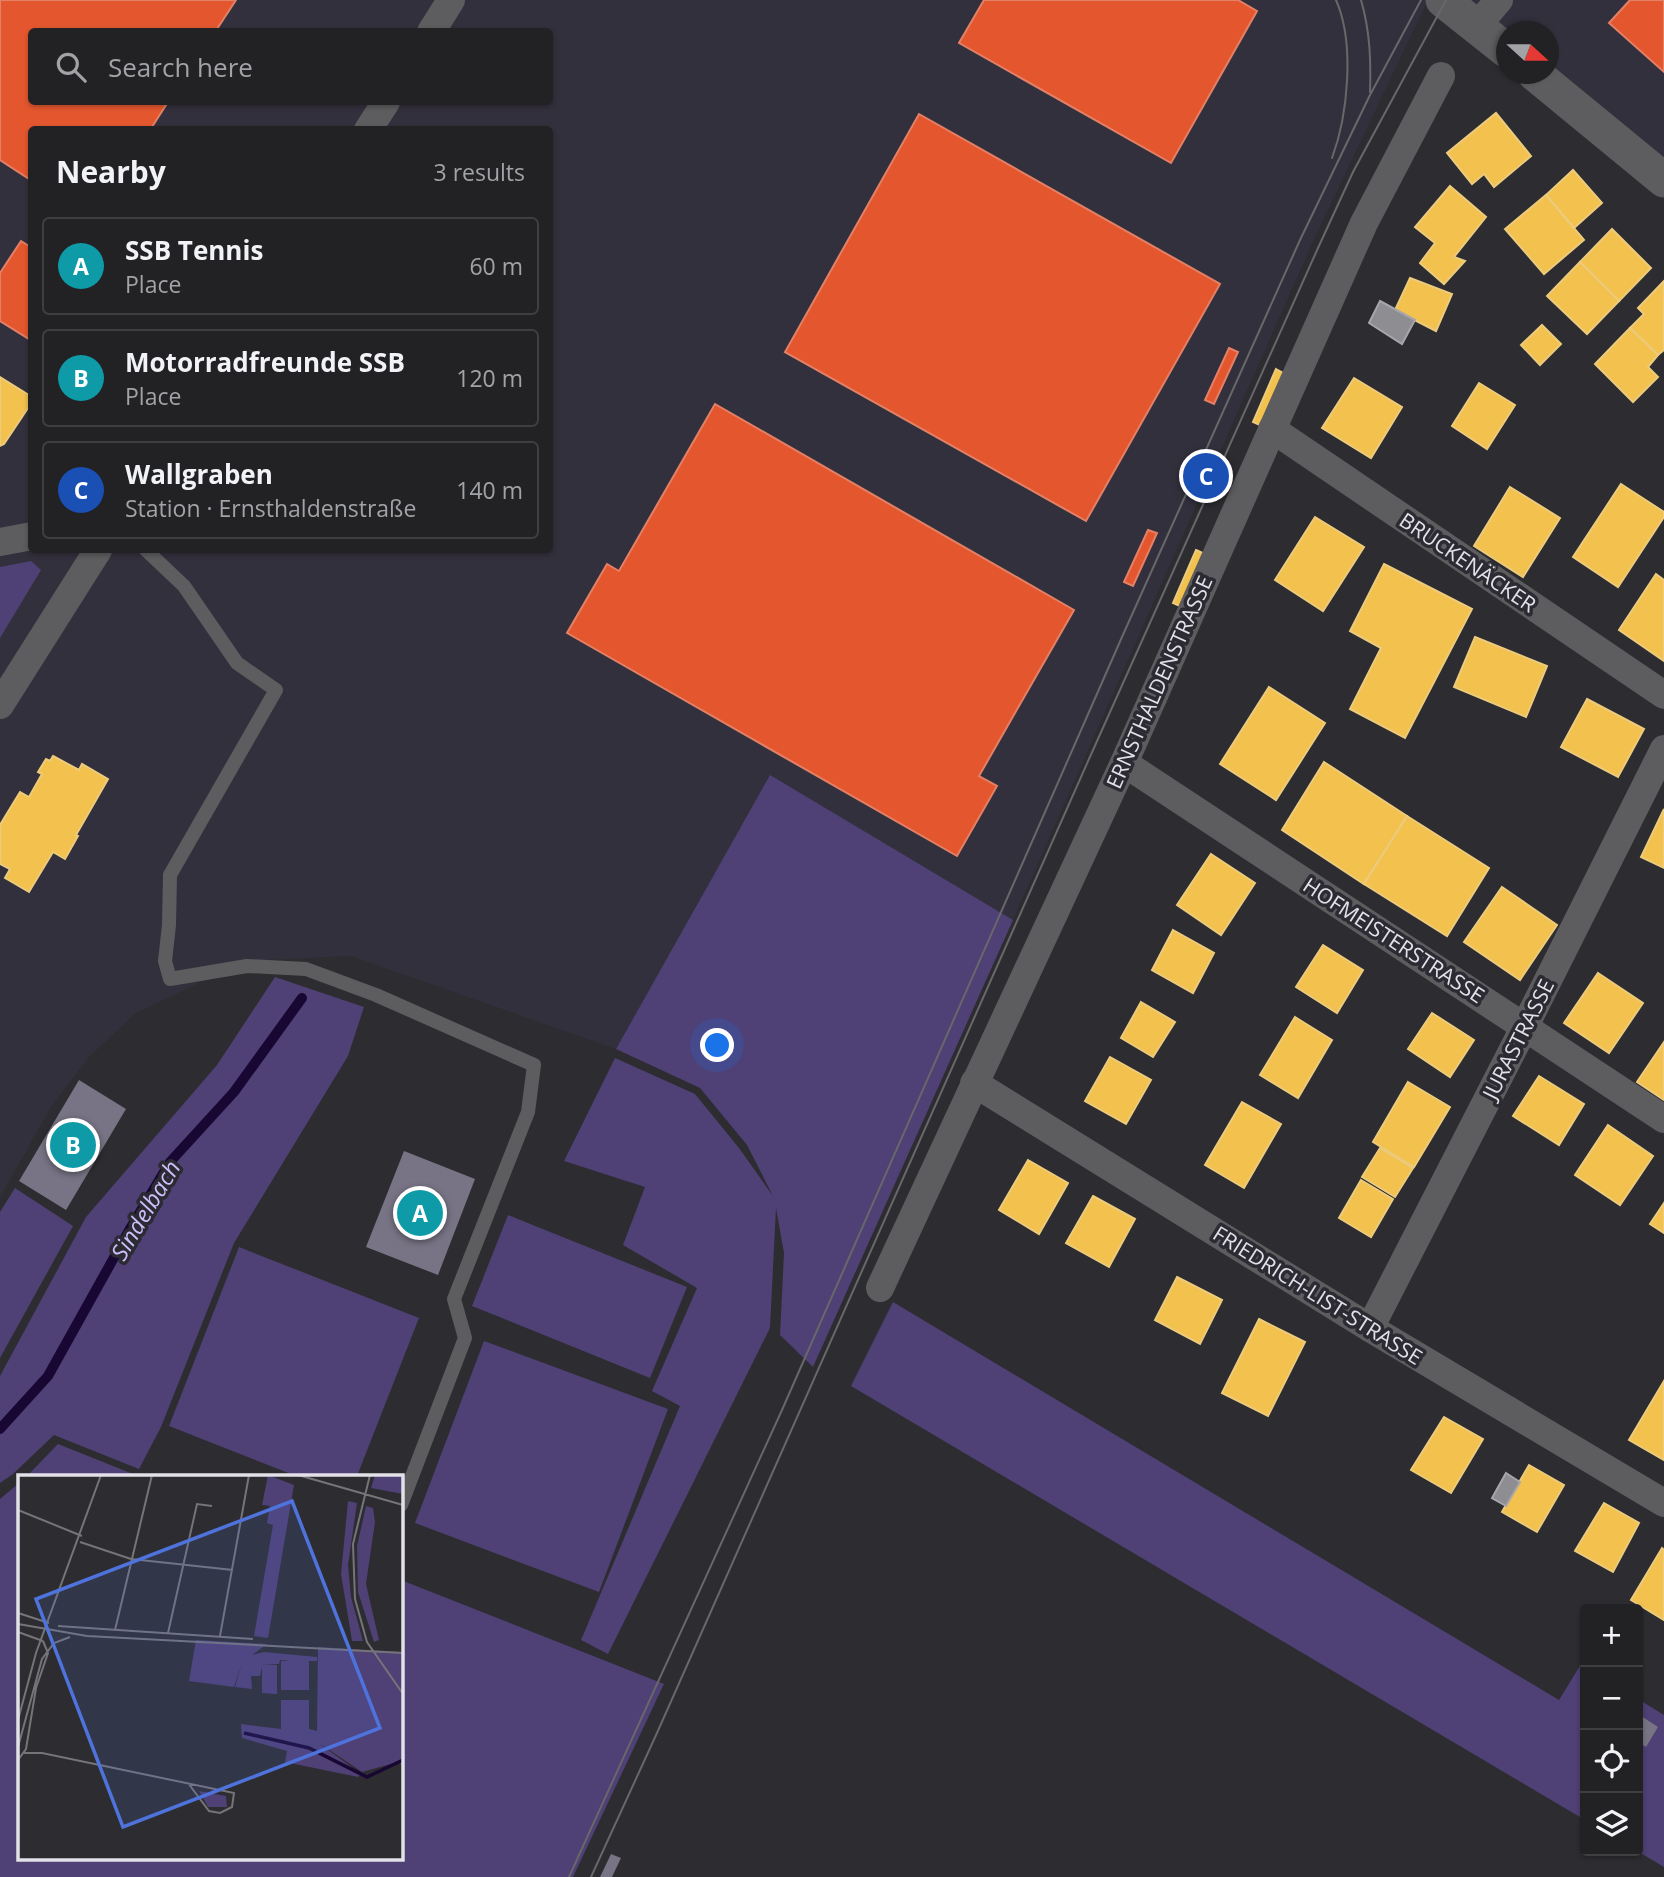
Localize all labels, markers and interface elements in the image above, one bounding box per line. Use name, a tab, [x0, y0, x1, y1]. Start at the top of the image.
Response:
north arrow	[1496, 21, 1559, 84]
search box	[28, 28, 553, 105]
icon: search	[52, 48, 90, 86]
text: Search here	[108, 49, 253, 85]
text: Nearby	[56, 151, 166, 192]
text: 3 results	[434, 156, 525, 188]
text: SSB Tennis	[125, 232, 263, 268]
text: A	[73, 250, 89, 282]
text: 60 m	[469, 250, 523, 282]
text: Place	[125, 268, 181, 300]
text: Motorradfreunde SSB	[125, 344, 405, 380]
text: B	[73, 362, 89, 394]
text: 120 m	[456, 362, 523, 394]
text: Place	[125, 380, 181, 412]
pin: C	[1183, 450, 1229, 502]
text: Wallgraben	[125, 456, 273, 492]
text: C	[74, 474, 88, 506]
text: 140 m	[456, 474, 523, 506]
text: Station · Ernsthaldenstraße	[125, 492, 416, 524]
street label: BRUCKENÄCKER	[1394, 506, 1542, 618]
street label: ERNSTHALDENSTRASSE	[1099, 571, 1219, 793]
street label: HOFMEISTERSTRASSE	[1298, 871, 1490, 1009]
street label: JURASTRASSE	[1475, 974, 1560, 1106]
your location	[700, 1028, 734, 1062]
pin: B	[50, 1119, 96, 1171]
water label: Sindelbach	[103, 1154, 187, 1266]
pin: A	[397, 1187, 443, 1239]
street label: FRIEDRICH-LIST-STRASSE	[1208, 1219, 1428, 1371]
inset map	[18, 1475, 402, 1860]
map controls	[1580, 1604, 1643, 1856]
button: +	[1580, 1604, 1643, 1667]
button: −	[1580, 1667, 1643, 1730]
button: locate	[1580, 1730, 1643, 1793]
button: layers	[1580, 1793, 1643, 1856]

